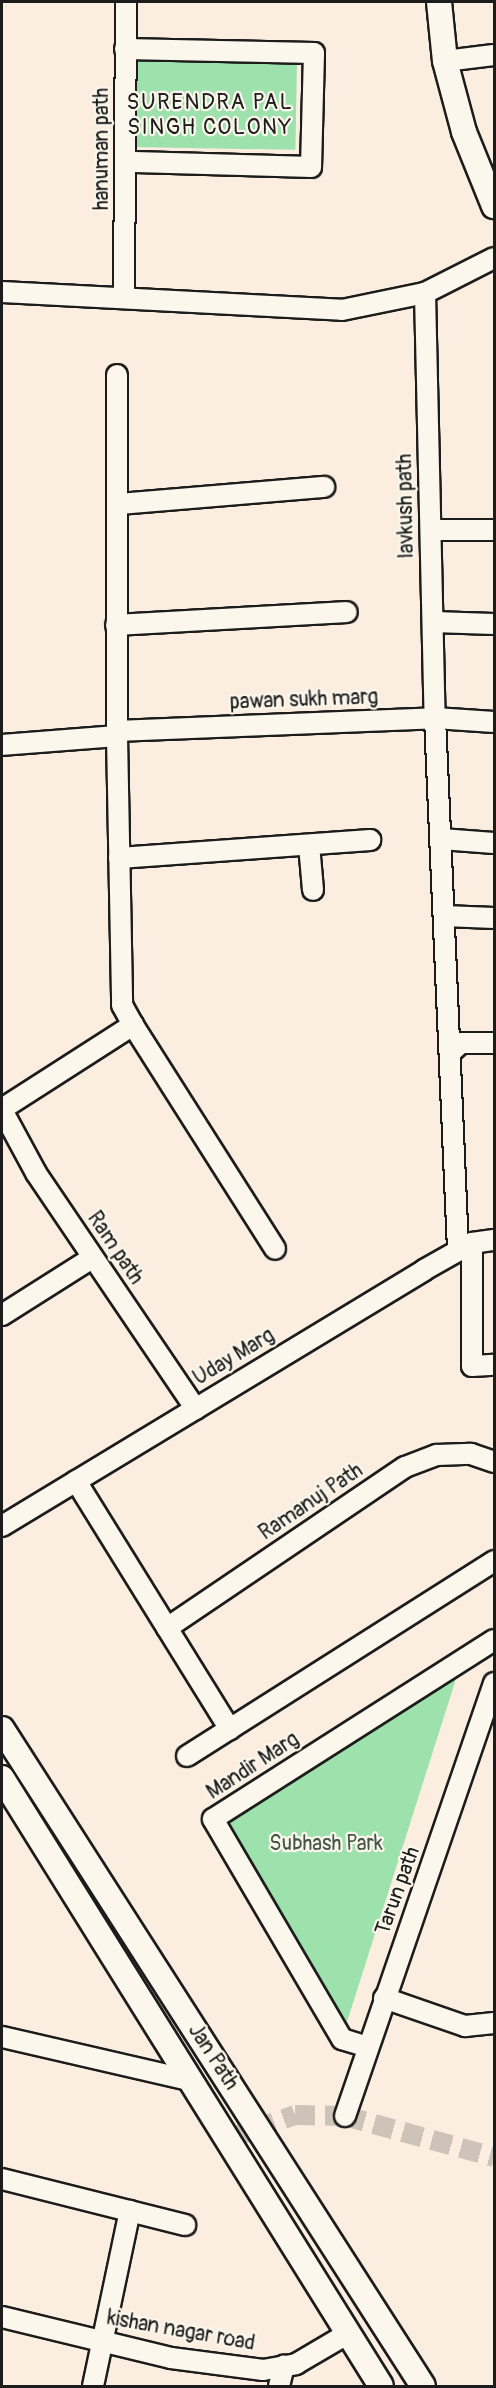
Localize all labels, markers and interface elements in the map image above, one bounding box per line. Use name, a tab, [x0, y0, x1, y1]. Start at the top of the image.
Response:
street label: hanuman path	[89, 88, 115, 210]
district label: SURENDRA PAL SINGH COLONY	[127, 89, 293, 140]
street label: lavkush path	[392, 453, 420, 559]
street label: pawan sukh marg	[229, 685, 379, 715]
street label: Ram path	[81, 1207, 149, 1289]
street label: Uday Marg	[189, 1323, 279, 1391]
street label: Ramanuj Path	[254, 1458, 368, 1546]
street label: Mandir Marg	[202, 1727, 304, 1805]
park label: Subhash Park	[269, 1831, 383, 1857]
street label: Tarun path	[370, 1843, 426, 1939]
street label: Jan Path	[182, 2019, 244, 2095]
street label: kishan nagar road	[105, 2306, 257, 2356]

